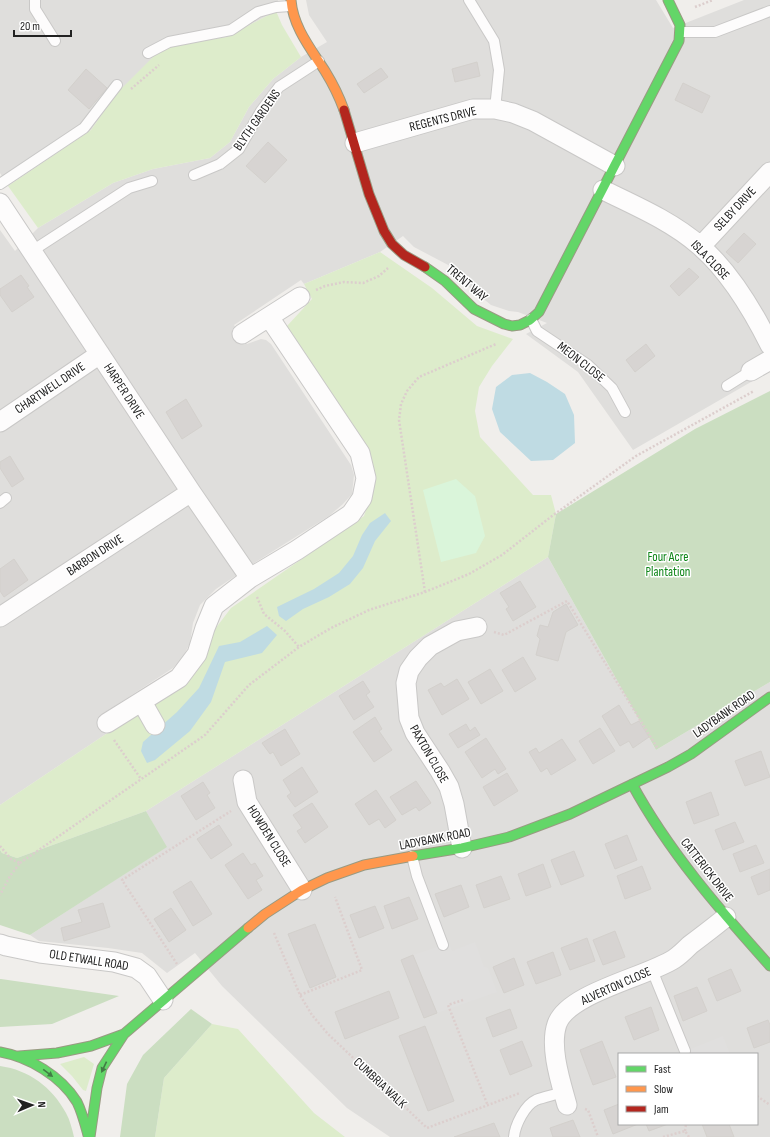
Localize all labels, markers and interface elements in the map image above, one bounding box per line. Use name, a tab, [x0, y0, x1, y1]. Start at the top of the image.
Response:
scale bar	[14, 12, 71, 38]
text: 20 m	[20, 19, 40, 34]
street label: BLYTH GARDENS	[230, 86, 284, 154]
street label: REGENTS DRIVE	[408, 103, 478, 135]
street label: SELBY DRIVE	[710, 183, 760, 235]
street label: ISLA CLOSE	[687, 237, 733, 283]
street label: TRENT WAY	[443, 261, 491, 305]
street label: MEON CLOSE	[554, 338, 608, 386]
street label: CHARTWELL DRIVE	[12, 359, 88, 417]
street label: HARPER DRIVE	[100, 360, 148, 422]
street label: BARBON DRIVE	[64, 531, 126, 579]
park label: Four Acre Plantation	[646, 549, 690, 580]
street label: LADYBANK ROAD	[690, 687, 758, 741]
street label: PAXTON CLOSE	[406, 722, 452, 786]
street label: HOWDEN CLOSE	[244, 802, 294, 870]
street label: LADYBANK ROAD	[398, 824, 472, 854]
street label: CATTERICK DRIVE	[677, 835, 737, 905]
street label: OLD ETWALL ROAD	[48, 946, 130, 974]
street label: ALVERTON CLOSE	[578, 963, 654, 1009]
legend	[618, 1053, 758, 1125]
street label: CUMBRIA WALK	[350, 1054, 410, 1112]
one-way arrow	[101, 1061, 107, 1073]
text: Fast	[654, 1062, 671, 1077]
one-way arrow	[42, 1069, 53, 1078]
text: Slow	[654, 1082, 673, 1097]
north arrow	[12, 1085, 52, 1125]
text: N	[35, 1102, 48, 1108]
text: Jam	[653, 1102, 669, 1117]

